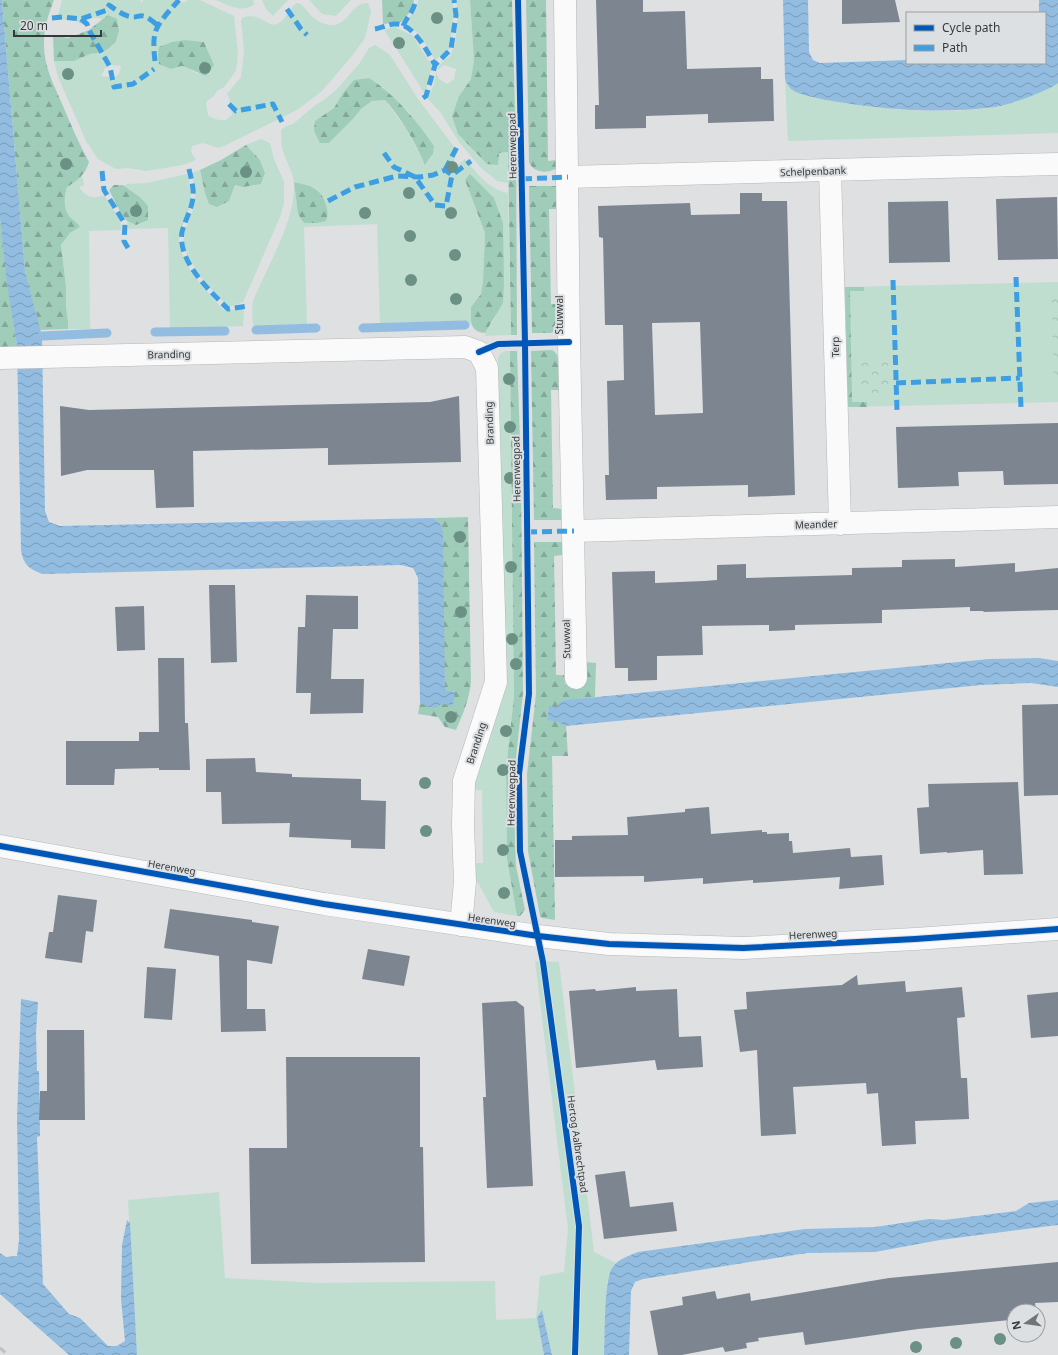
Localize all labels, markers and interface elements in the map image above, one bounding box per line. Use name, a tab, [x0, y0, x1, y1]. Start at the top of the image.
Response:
scale bar	[14, 12, 101, 38]
legend	[906, 12, 1046, 64]
text: 20 m	[20, 17, 48, 34]
text: Cycle path	[942, 19, 1000, 36]
text: Path	[942, 39, 968, 56]
street label: Herenwegpad	[504, 113, 520, 179]
street label: Schelpenbank	[780, 163, 847, 179]
street label: Stuwwal	[552, 295, 566, 335]
street label: Terp	[828, 336, 842, 358]
street label: Branding	[147, 347, 191, 361]
street label: Branding	[481, 401, 497, 445]
street label: Herenwegpad	[508, 436, 524, 502]
street label: Meander	[795, 516, 837, 532]
street label: Stuwwal	[559, 619, 573, 659]
street label: Branding	[463, 720, 489, 766]
street label: Herenwegpad	[503, 760, 519, 826]
street label: Herenweg	[147, 856, 197, 878]
street label: Herenweg	[467, 910, 517, 930]
street label: Herenweg	[788, 926, 838, 942]
street label: Hertog Aalbrechtpad	[564, 1094, 592, 1194]
north arrow	[1006, 1303, 1046, 1343]
text: N	[1007, 1319, 1024, 1331]

